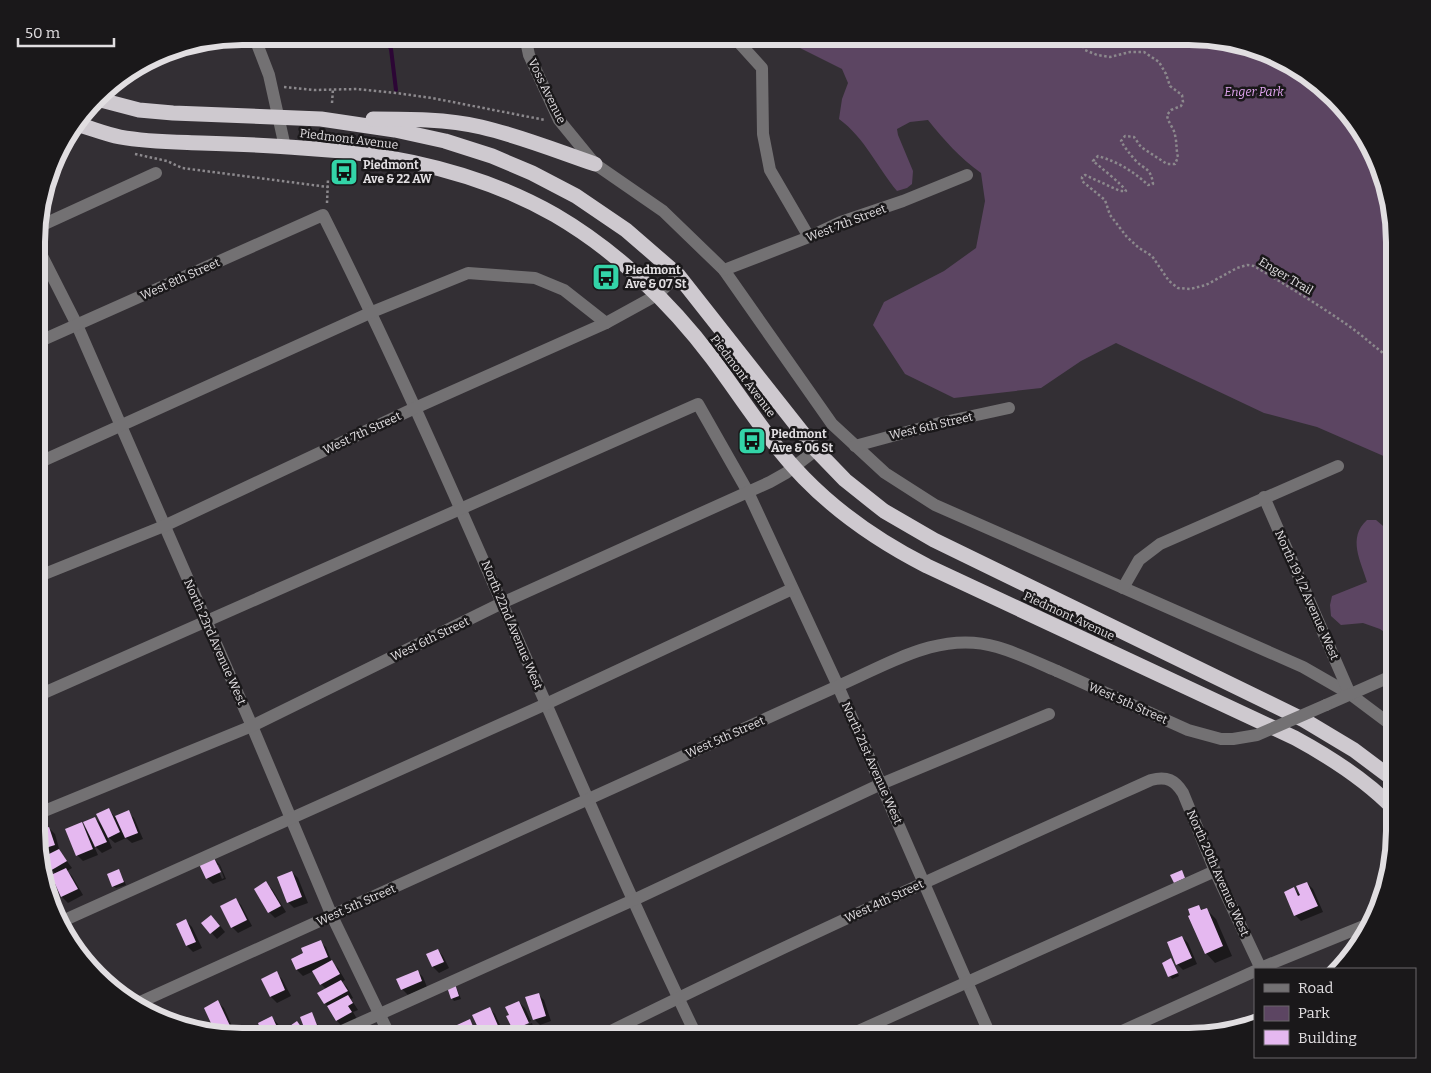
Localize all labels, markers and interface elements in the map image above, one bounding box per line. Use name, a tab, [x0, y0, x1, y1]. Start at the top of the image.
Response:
scale bar	[18, 15, 114, 47]
text: 50 m	[25, 24, 61, 42]
street label: Voss Avenue	[525, 56, 569, 126]
park label: Enger Park	[1224, 85, 1284, 99]
street label: Piedmont Avenue	[299, 126, 399, 152]
bus stop icon: Piedmont Ave & 22 AW	[329, 157, 359, 187]
place label: Piedmont Ave & 22 AW	[363, 158, 433, 186]
street label: West 7th Street	[804, 201, 889, 245]
street label: Enger Trail	[1256, 254, 1316, 298]
street label: West 8th Street	[138, 255, 223, 303]
bus stop icon: Piedmont Ave & 07 St	[591, 262, 621, 292]
place label: Piedmont Ave & 07 St	[625, 263, 687, 291]
street label: Piedmont Avenue	[708, 332, 778, 420]
street label: West 7th Street	[321, 409, 404, 457]
street label: West 6th Street	[888, 409, 975, 442]
bus stop icon: Piedmont Ave & 06 St	[737, 426, 767, 456]
place label: Piedmont Ave & 06 St	[771, 427, 833, 455]
street label: North 19 1/2 Avenue West	[1272, 528, 1342, 662]
street label: North 22nd Avenue West	[479, 559, 546, 692]
street label: North 23rd Avenue West	[181, 577, 249, 708]
street label: Piedmont Avenue	[1021, 589, 1117, 643]
street label: West 6th Street	[389, 614, 472, 664]
street label: West 5th Street	[1086, 679, 1170, 727]
street label: North 21st Avenue West	[839, 700, 906, 827]
street label: West 5th Street	[683, 713, 767, 761]
street label: North 20th Avenue West	[1184, 808, 1252, 939]
street label: West 4th Street	[842, 876, 926, 925]
street label: West 5th Street	[314, 881, 398, 929]
legend	[1254, 968, 1416, 1058]
text: Road	[1298, 979, 1333, 997]
text: Park	[1298, 1004, 1330, 1022]
text: Building	[1298, 1029, 1357, 1047]

